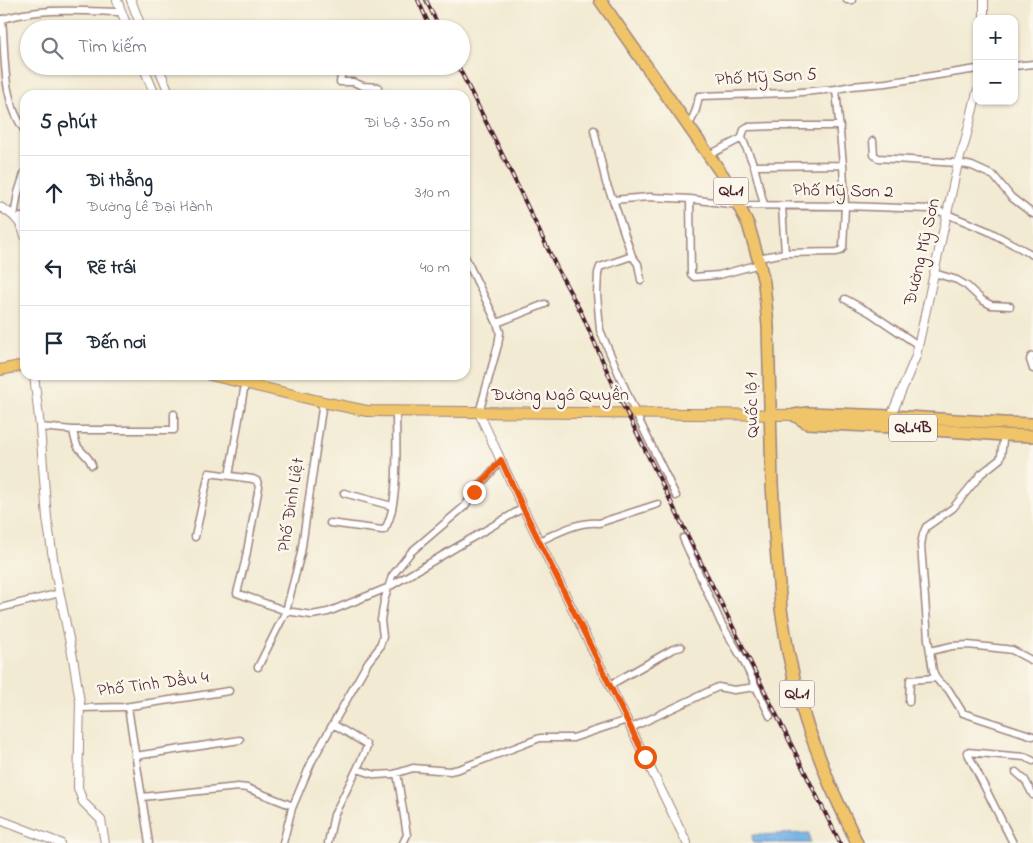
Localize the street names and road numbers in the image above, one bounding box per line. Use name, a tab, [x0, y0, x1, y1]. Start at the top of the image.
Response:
street label: Phố Mỹ Sơn 5	[714, 62, 818, 94]
road number: QL.1	[714, 178, 748, 205]
street label: Phố Mỹ Sơn 2	[793, 178, 893, 206]
street label: Đường Mỹ Sơn	[898, 196, 949, 309]
street label: Quốc lộ 1	[739, 372, 767, 438]
street label: Đường Ngô Quyền	[490, 383, 629, 410]
road number: QL.4B	[889, 414, 937, 442]
street label: Phố Đinh Liệt	[272, 456, 312, 554]
street label: Phố Tinh Dầu 4	[96, 665, 211, 705]
road number: QL.1	[780, 681, 814, 708]

